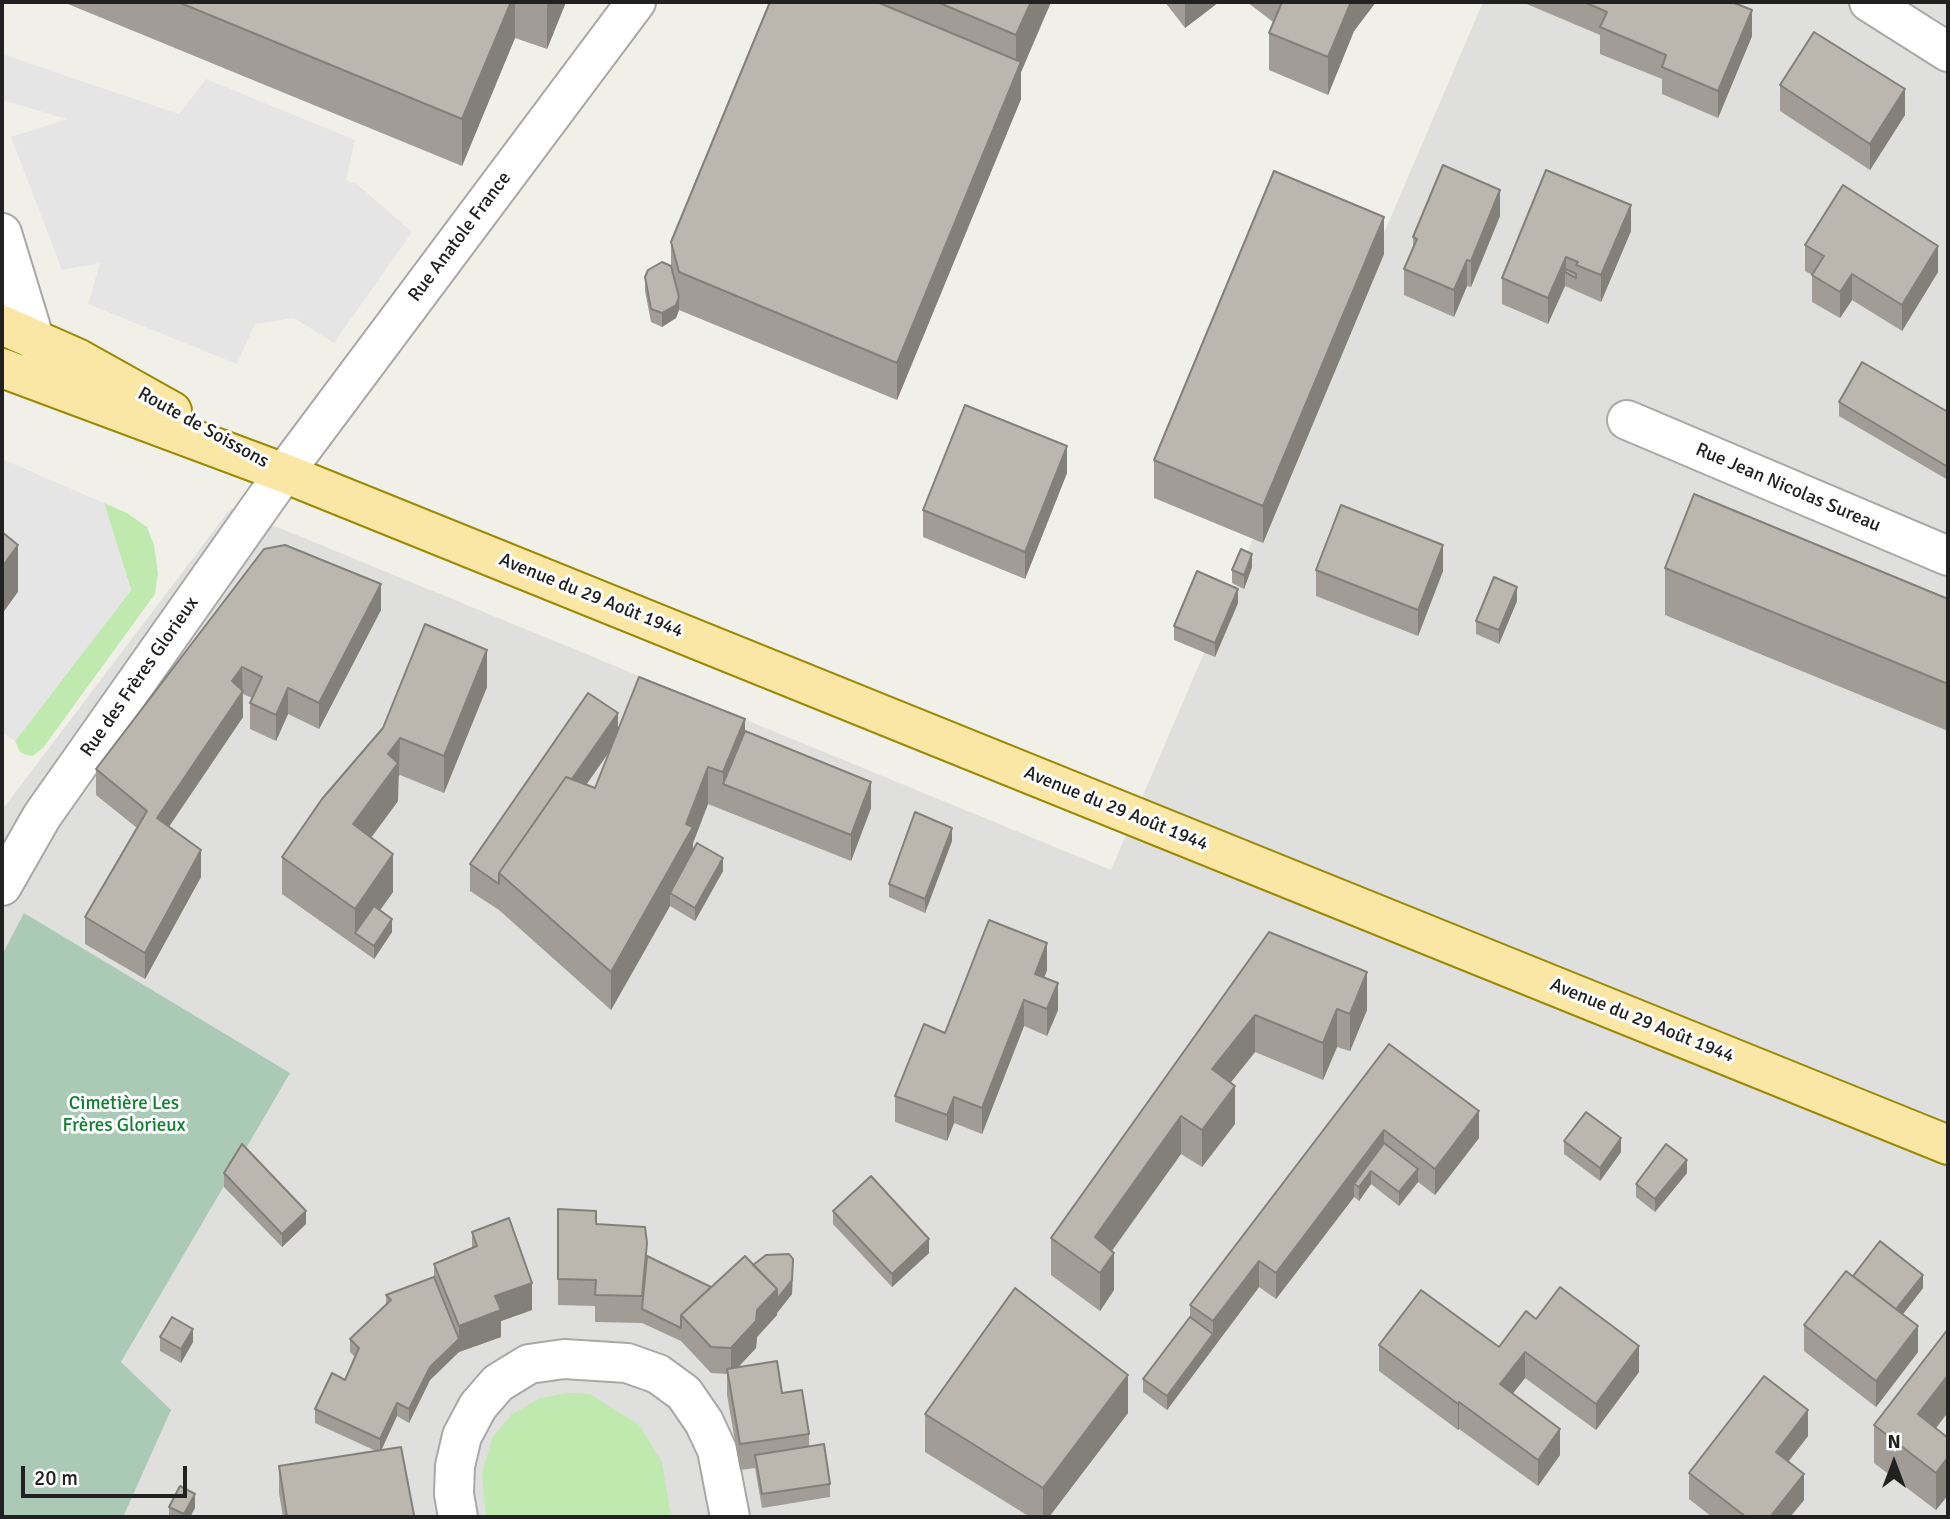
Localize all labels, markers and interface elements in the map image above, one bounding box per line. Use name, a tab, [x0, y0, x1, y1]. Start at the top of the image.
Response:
street label: Rue Anatole France	[404, 168, 516, 306]
street label: Route de Soissons	[134, 383, 272, 473]
street label: Rue Jean Nicolas Sureau	[1692, 439, 1884, 537]
street label: Avenue du 29 Août 1944	[496, 549, 686, 643]
street label: Rue des Frères Glorieux	[76, 593, 204, 761]
street label: Avenue du 29 Août 1944	[1021, 762, 1211, 856]
street label: Avenue du 29 Août 1944	[1547, 974, 1737, 1068]
park label: Cimetière Les Frères Glorieux	[63, 1093, 185, 1137]
north arrow	[1859, 1428, 1929, 1498]
text: N	[1887, 1430, 1901, 1454]
scale bar	[24, 1452, 191, 1496]
text: 20 m	[34, 1465, 78, 1491]

